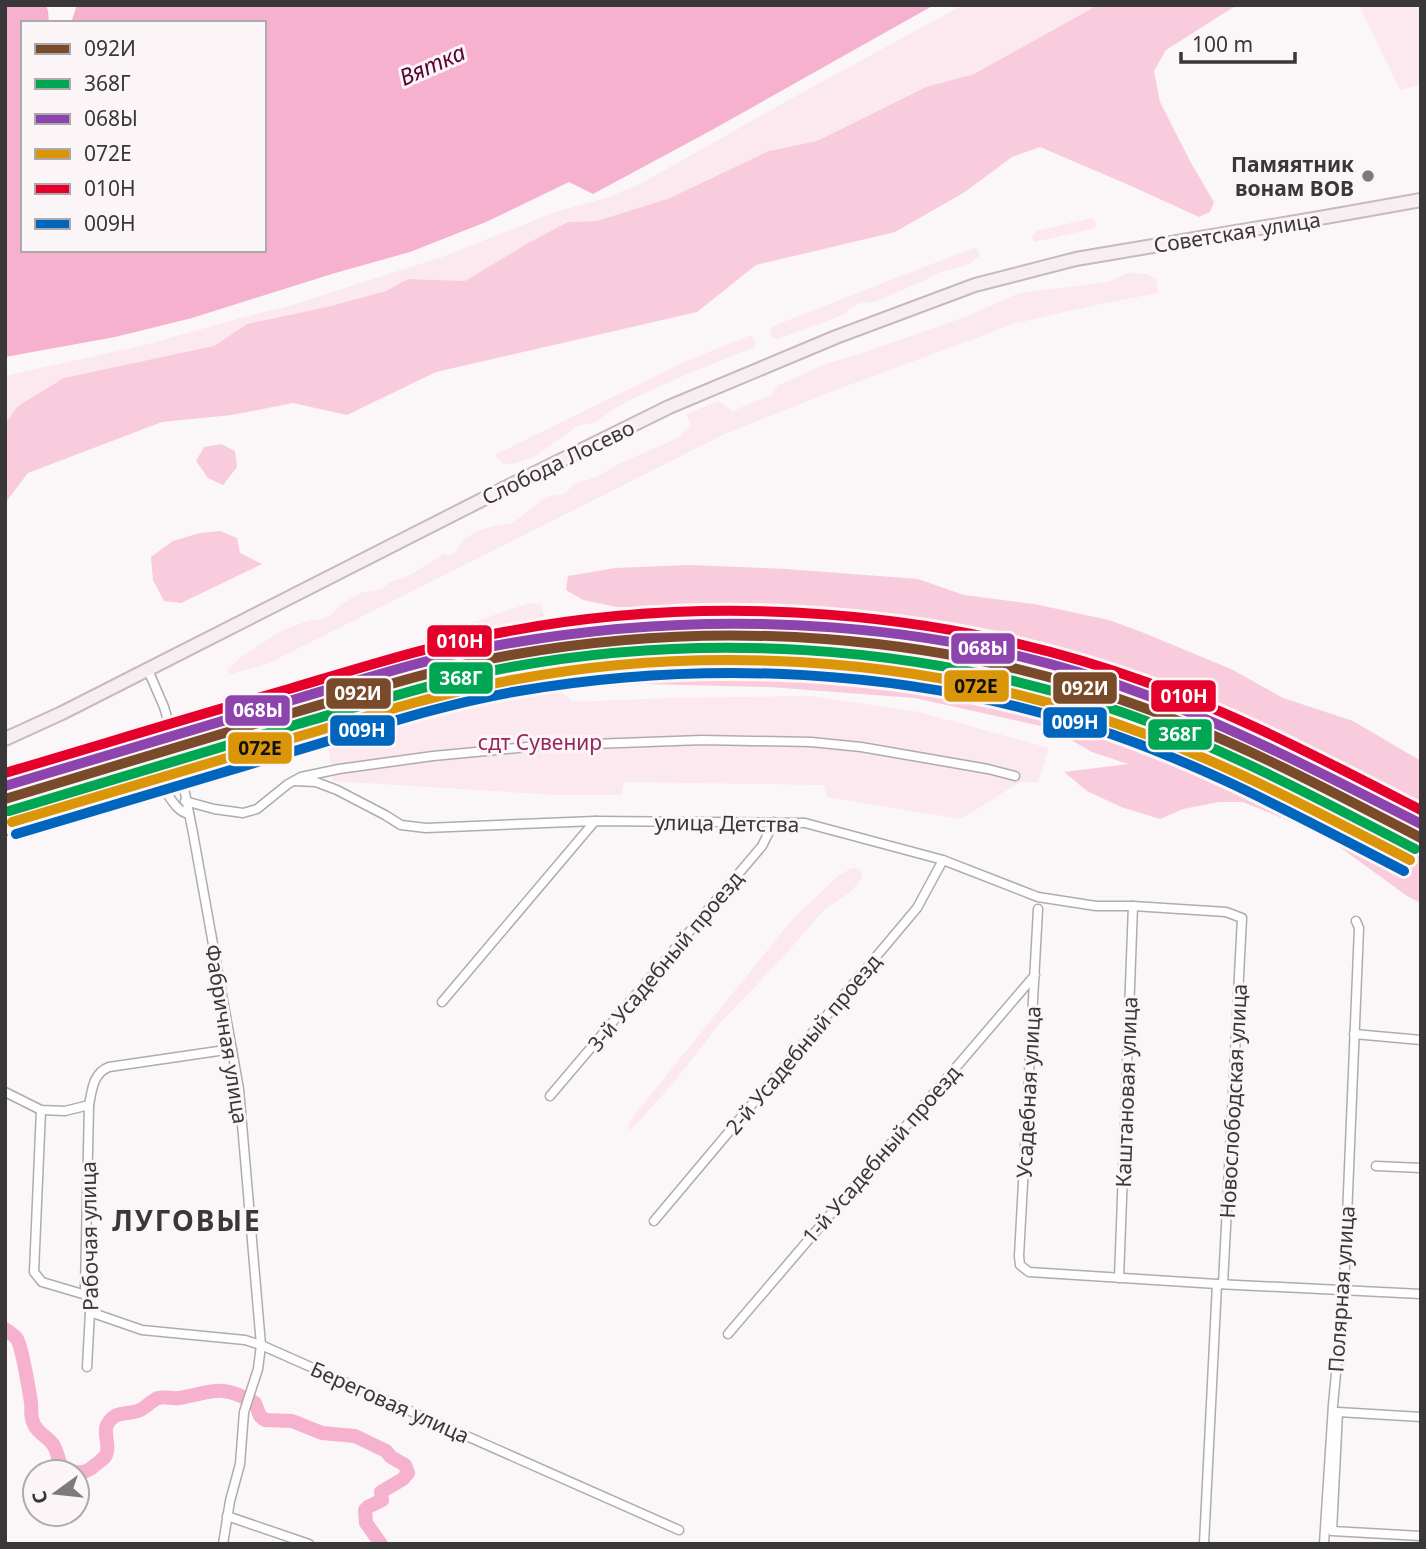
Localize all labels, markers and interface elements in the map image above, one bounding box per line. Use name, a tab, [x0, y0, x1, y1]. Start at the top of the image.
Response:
legend	[21, 21, 266, 252]
scale bar	[1181, 21, 1295, 65]
text: 100 m	[1192, 30, 1253, 58]
text: 092И	[84, 34, 136, 62]
water label: Вятка	[394, 35, 470, 93]
text: 368Г	[84, 69, 131, 97]
text: 068Ы	[84, 104, 138, 132]
text: 072Е	[84, 139, 132, 167]
place label: Памяятник вонам ВОВ	[1231, 150, 1354, 202]
marker: Памяятник вонам ВОВ	[1360, 168, 1376, 184]
text: 010Н	[84, 174, 136, 202]
street label: Советская улица	[1152, 205, 1322, 259]
text: 009Н	[84, 209, 136, 237]
street label: Слобода Лосево	[477, 413, 639, 511]
line badge: 010Н	[426, 624, 493, 658]
text: 010Н	[436, 628, 484, 654]
line badge: 068Ы	[950, 632, 1016, 665]
text: 068Ы	[958, 635, 1008, 661]
line badge: 368Г	[428, 661, 494, 695]
text: 368Г	[439, 665, 483, 691]
line badge: 072Е	[943, 669, 1010, 703]
line badge: 092И	[1052, 671, 1118, 705]
text: 072Е	[954, 673, 998, 699]
text: 092И	[1061, 675, 1109, 701]
line badge: 092И	[325, 677, 392, 710]
line badge: 010Н	[1150, 679, 1217, 713]
text: 092И	[334, 680, 382, 706]
text: 010Н	[1160, 683, 1208, 709]
line badge: 068Ы	[224, 694, 291, 727]
text: 068Ы	[233, 697, 283, 723]
line badge: 009Н	[1042, 706, 1108, 739]
text: 009Н	[1051, 709, 1099, 735]
line badge: 009Н	[329, 714, 396, 747]
text: 009Н	[338, 717, 386, 743]
line badge: 368Г	[1147, 718, 1213, 751]
text: 368Г	[1158, 721, 1202, 747]
park label: сдт Сувенир	[478, 728, 602, 756]
line badge: 072Е	[227, 731, 293, 765]
text: 072Е	[238, 735, 282, 761]
street label: улица Детства	[654, 808, 800, 838]
street label: 3-й Усадебный проезд	[581, 865, 749, 1057]
street label: Фабричная улица	[199, 942, 255, 1126]
street label: 2-й Усадебный проезд	[719, 948, 887, 1140]
street label: Новослободская улица	[1213, 983, 1253, 1219]
street label: Каштановая улица	[1109, 996, 1143, 1188]
street label: Усадебная улица	[1010, 1005, 1046, 1179]
street label: 1-й Усадебный проезд	[796, 1059, 966, 1249]
street label: Рабочая улица	[74, 1161, 104, 1311]
district label: ЛУГОВЫЕ	[112, 1201, 262, 1239]
street label: Полярная улица	[1321, 1205, 1361, 1373]
street label: Береговая улица	[306, 1354, 474, 1450]
north arrow	[21, 1458, 91, 1528]
text: С	[25, 1488, 54, 1507]

